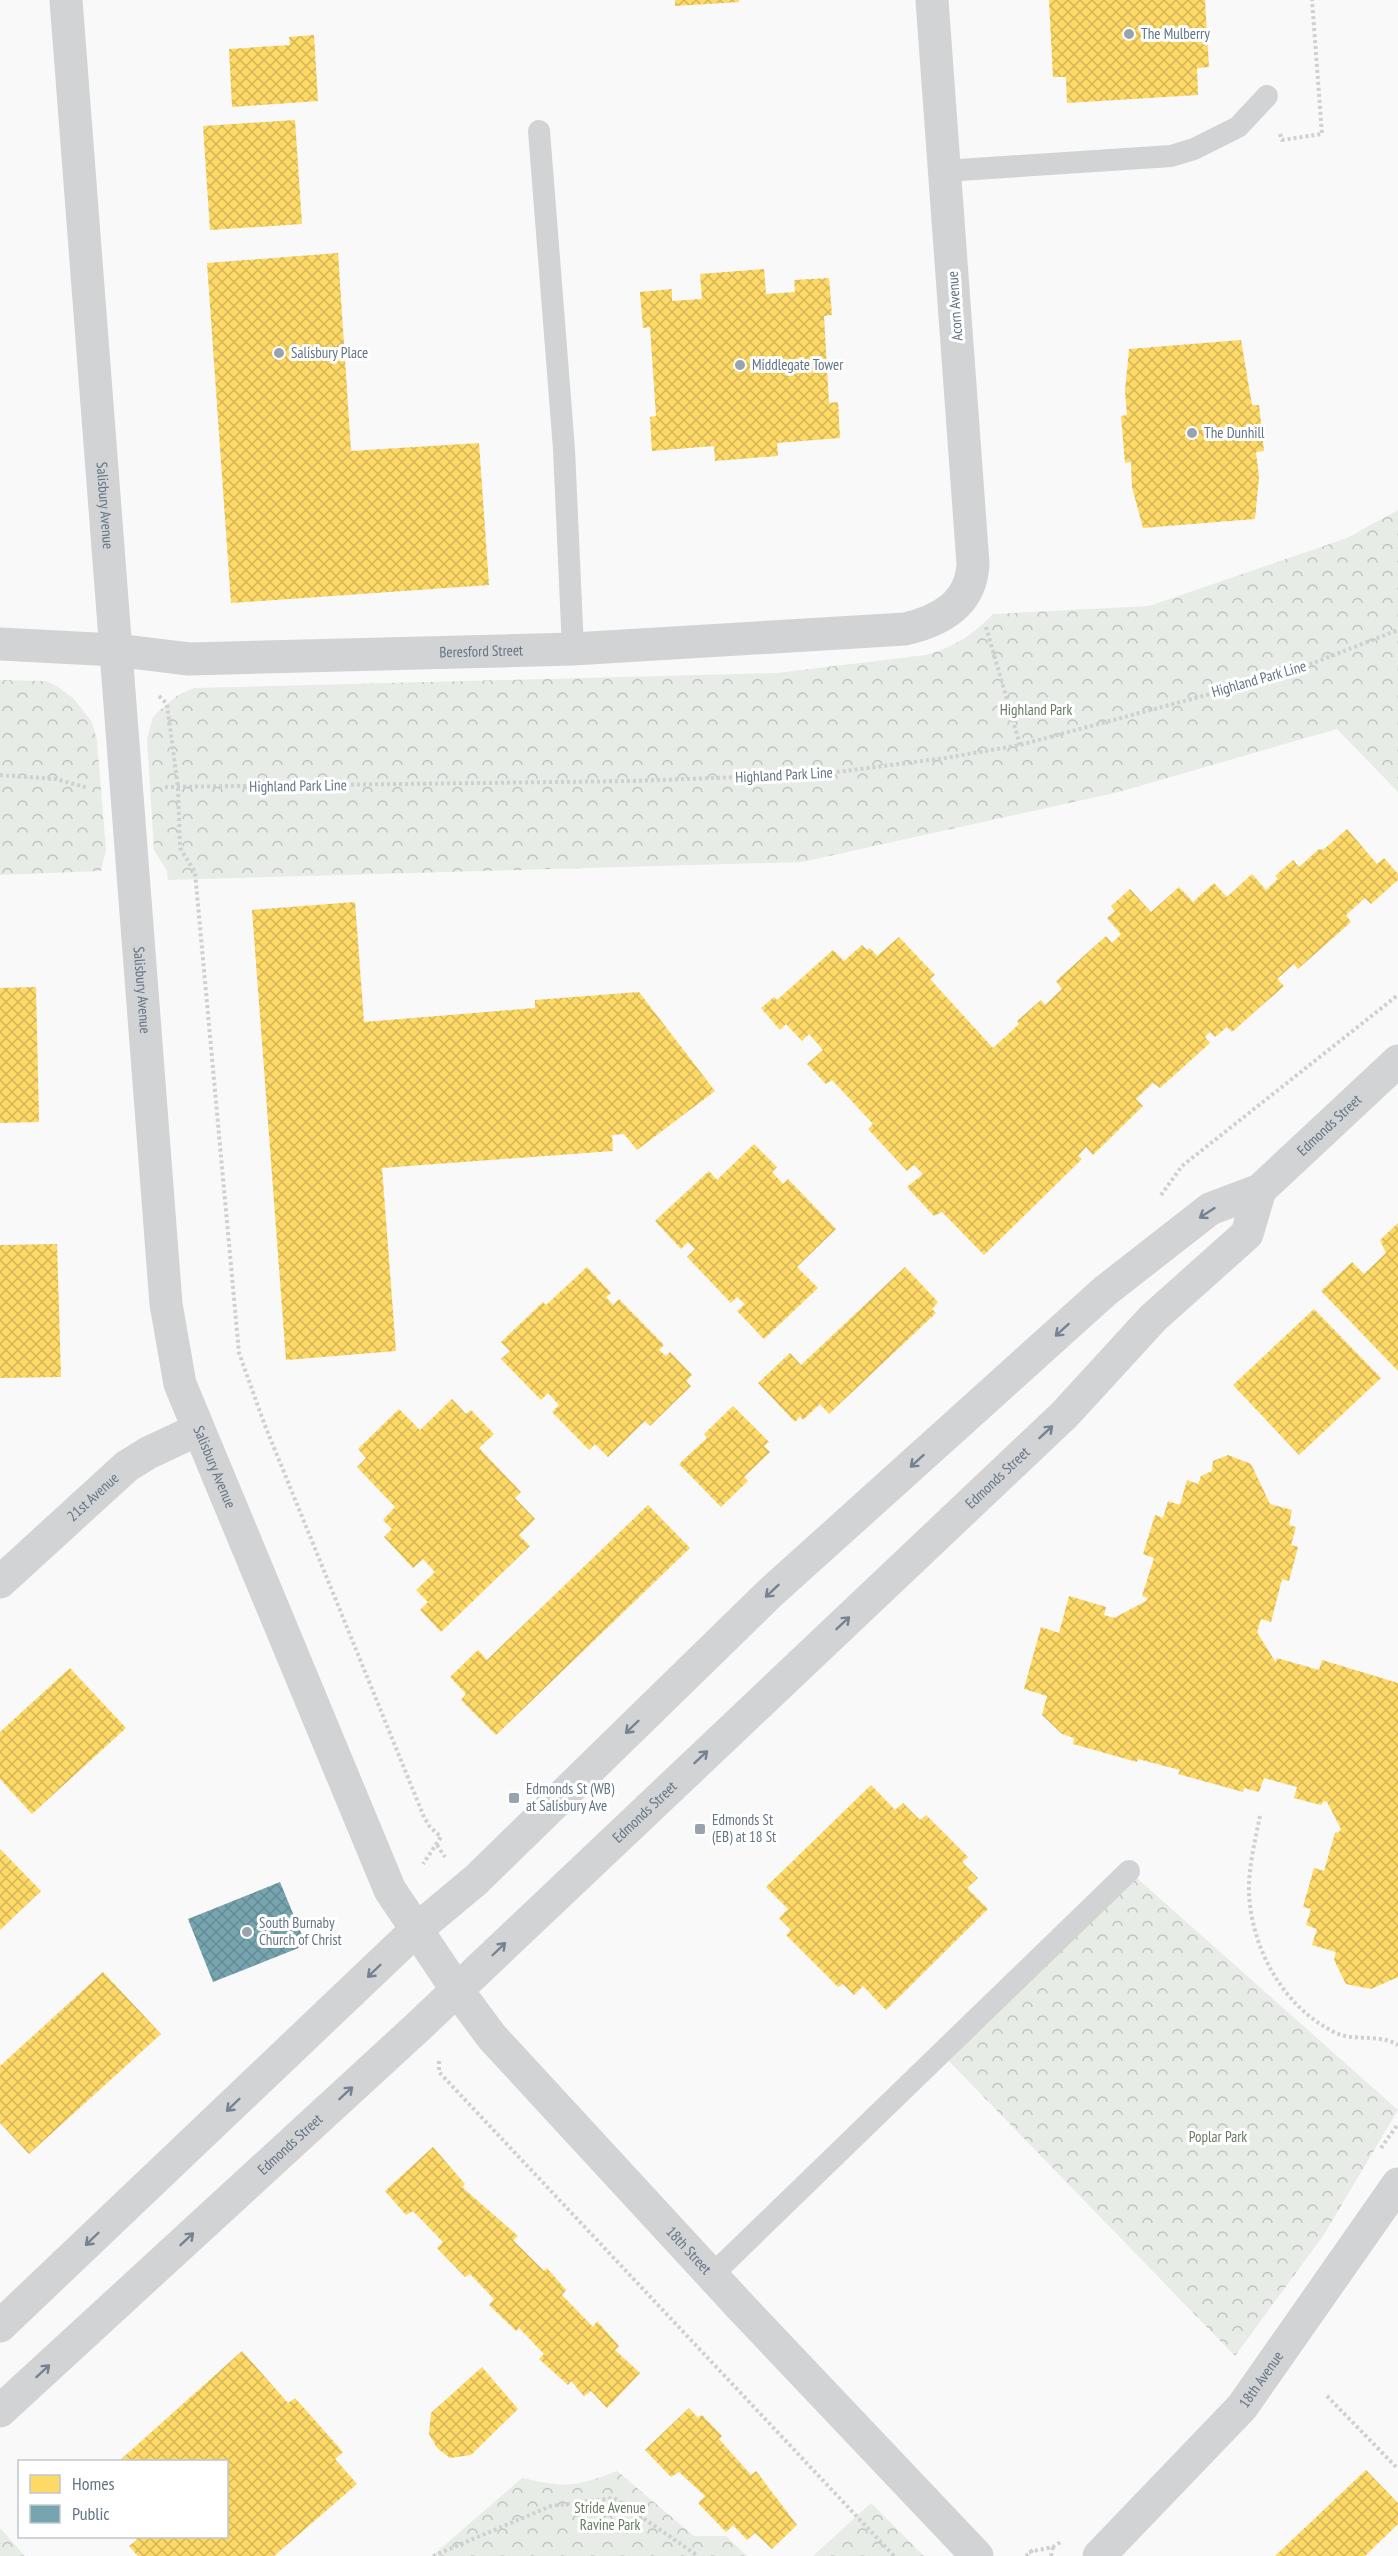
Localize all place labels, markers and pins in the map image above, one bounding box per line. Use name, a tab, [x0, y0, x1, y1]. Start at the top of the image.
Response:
place label: The Mulberry	[1141, 24, 1210, 43]
marker: The Mulberry	[1122, 27, 1136, 41]
place label: Salisbury Place	[291, 343, 368, 362]
marker: Salisbury Place	[272, 346, 286, 360]
place label: Middlegate Tower	[752, 355, 844, 374]
marker: Middlegate Tower	[733, 358, 747, 372]
place label: The Dunhill	[1204, 423, 1265, 442]
marker: The Dunhill	[1185, 426, 1199, 440]
place label: Edmonds St (WB) at Salisbury Ave	[526, 1779, 615, 1815]
marker: Edmonds St (WB) at Salisbury Ave	[507, 1791, 521, 1805]
place label: Edmonds St (EB) at 18 St	[712, 1810, 776, 1846]
marker: Edmonds St (EB) at 18 St	[693, 1822, 707, 1836]
place label: South Burnaby Church of Christ	[259, 1913, 342, 1949]
marker: South Burnaby Church of Christ	[240, 1925, 254, 1939]

